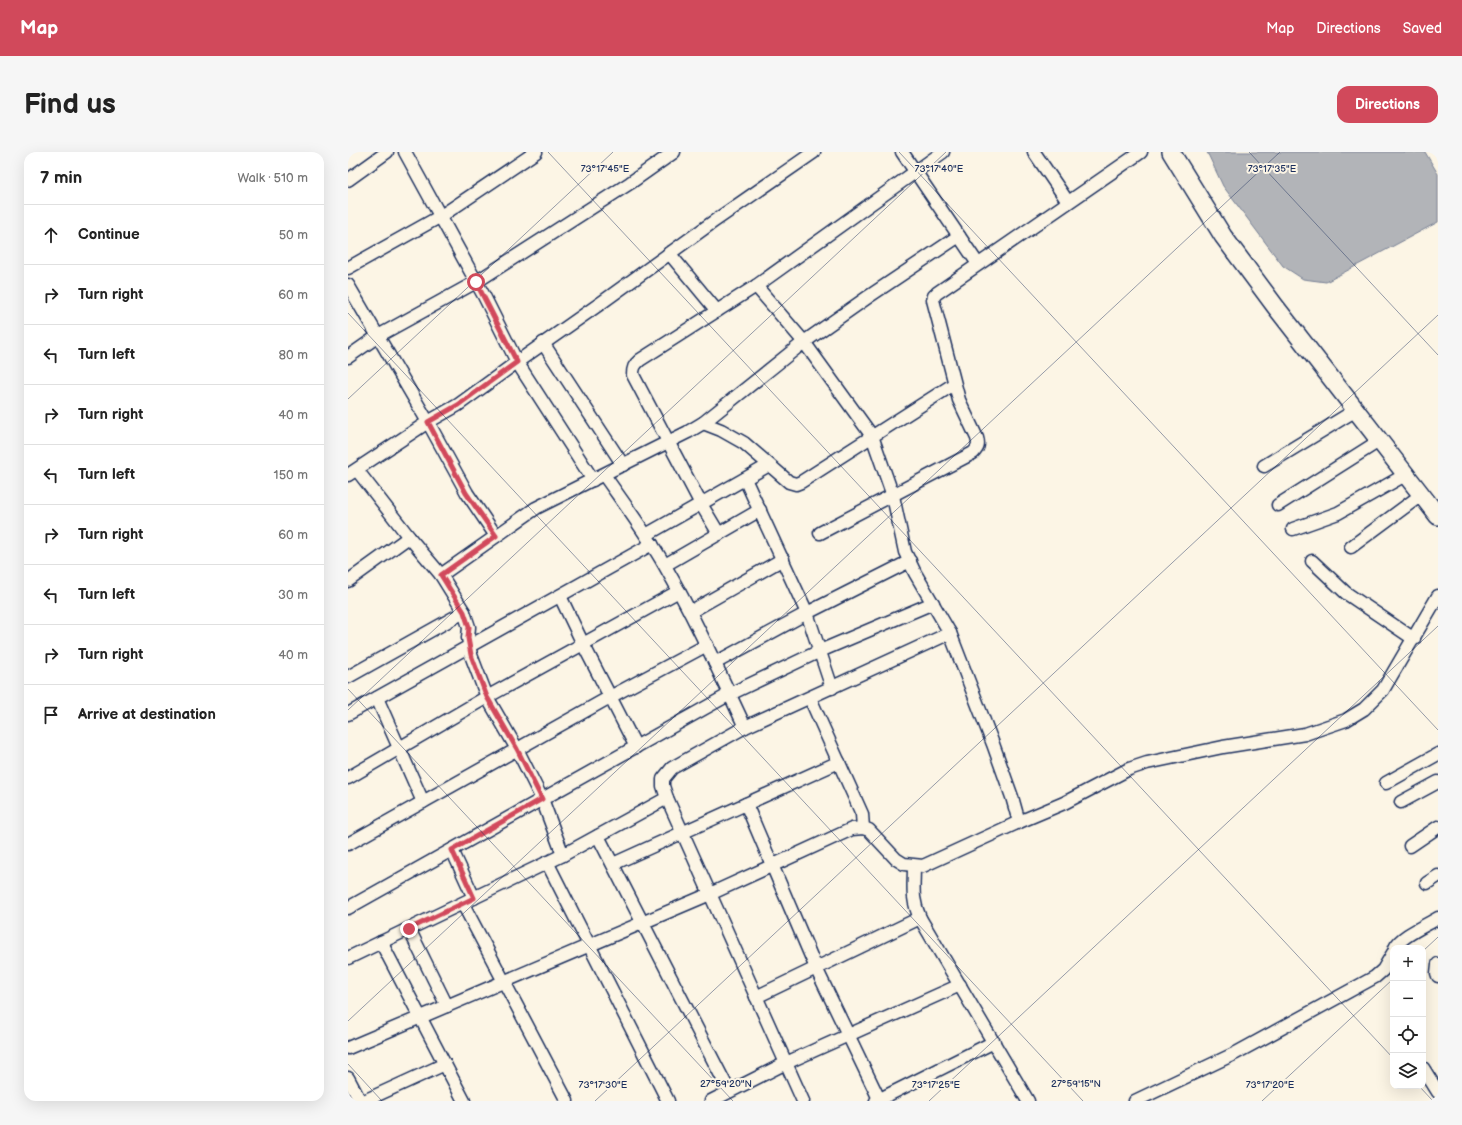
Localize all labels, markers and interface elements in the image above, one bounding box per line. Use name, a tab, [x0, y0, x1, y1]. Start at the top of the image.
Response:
text: Map	[20, 17, 58, 40]
text: Map	[1266, 20, 1294, 37]
text: Directions	[1316, 20, 1381, 37]
text: Saved	[1403, 20, 1442, 37]
button: Directions	[1337, 86, 1438, 123]
text: Find us	[24, 88, 116, 121]
text: 73°17'45"E	[581, 163, 630, 175]
text: 73°17'40"E	[915, 163, 964, 175]
text: 73°17'35"E	[1248, 163, 1297, 175]
text: 7 min	[40, 168, 82, 188]
text: Walk · 510 m	[237, 170, 308, 186]
icon: ahead	[40, 224, 62, 246]
text: Continue	[78, 225, 140, 244]
text: 50 m	[279, 227, 308, 243]
route start	[467, 273, 485, 291]
icon: right	[40, 284, 62, 306]
text: Turn right	[78, 285, 143, 304]
text: 60 m	[278, 287, 308, 303]
icon: left	[40, 344, 62, 366]
text: Turn left	[78, 345, 135, 364]
text: 80 m	[279, 347, 308, 363]
icon: right	[40, 404, 62, 426]
text: Turn right	[78, 405, 143, 424]
text: 40 m	[278, 407, 308, 423]
icon: left	[40, 464, 62, 486]
text: Turn left	[78, 465, 135, 484]
text: 150 m	[274, 467, 308, 483]
icon: right	[40, 524, 62, 546]
text: Turn right	[78, 525, 143, 544]
text: 60 m	[278, 527, 308, 543]
icon: left	[40, 584, 62, 606]
text: Turn left	[78, 585, 135, 604]
text: 30 m	[278, 587, 308, 603]
icon: right	[40, 644, 62, 666]
text: Turn right	[78, 645, 143, 664]
text: 40 m	[278, 647, 308, 663]
icon: arrive	[40, 704, 62, 726]
text: Arrive at destination	[78, 705, 216, 724]
route end	[400, 920, 418, 938]
map controls	[1390, 945, 1426, 1089]
button: +	[1390, 945, 1426, 981]
button: −	[1390, 981, 1426, 1017]
button: locate	[1390, 1017, 1426, 1053]
button: layers	[1390, 1053, 1426, 1089]
text: 27°59'20"N	[700, 1078, 752, 1090]
text: 27°59'15"N	[1051, 1078, 1101, 1090]
text: 73°17'30"E	[579, 1079, 628, 1091]
text: 73°17'25"E	[912, 1079, 961, 1091]
text: 73°17'20"E	[1246, 1079, 1295, 1091]

